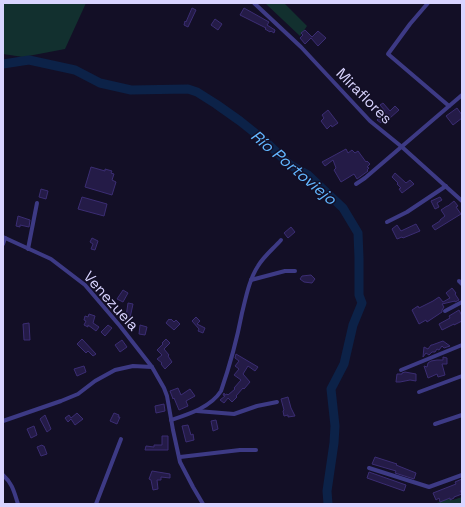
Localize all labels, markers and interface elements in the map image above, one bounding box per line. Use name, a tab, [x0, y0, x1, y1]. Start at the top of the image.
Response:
street label: Miraflores	[332, 64, 396, 128]
water label: Río Portoviejo	[246, 125, 342, 210]
street label: Venezuela	[80, 267, 143, 335]

